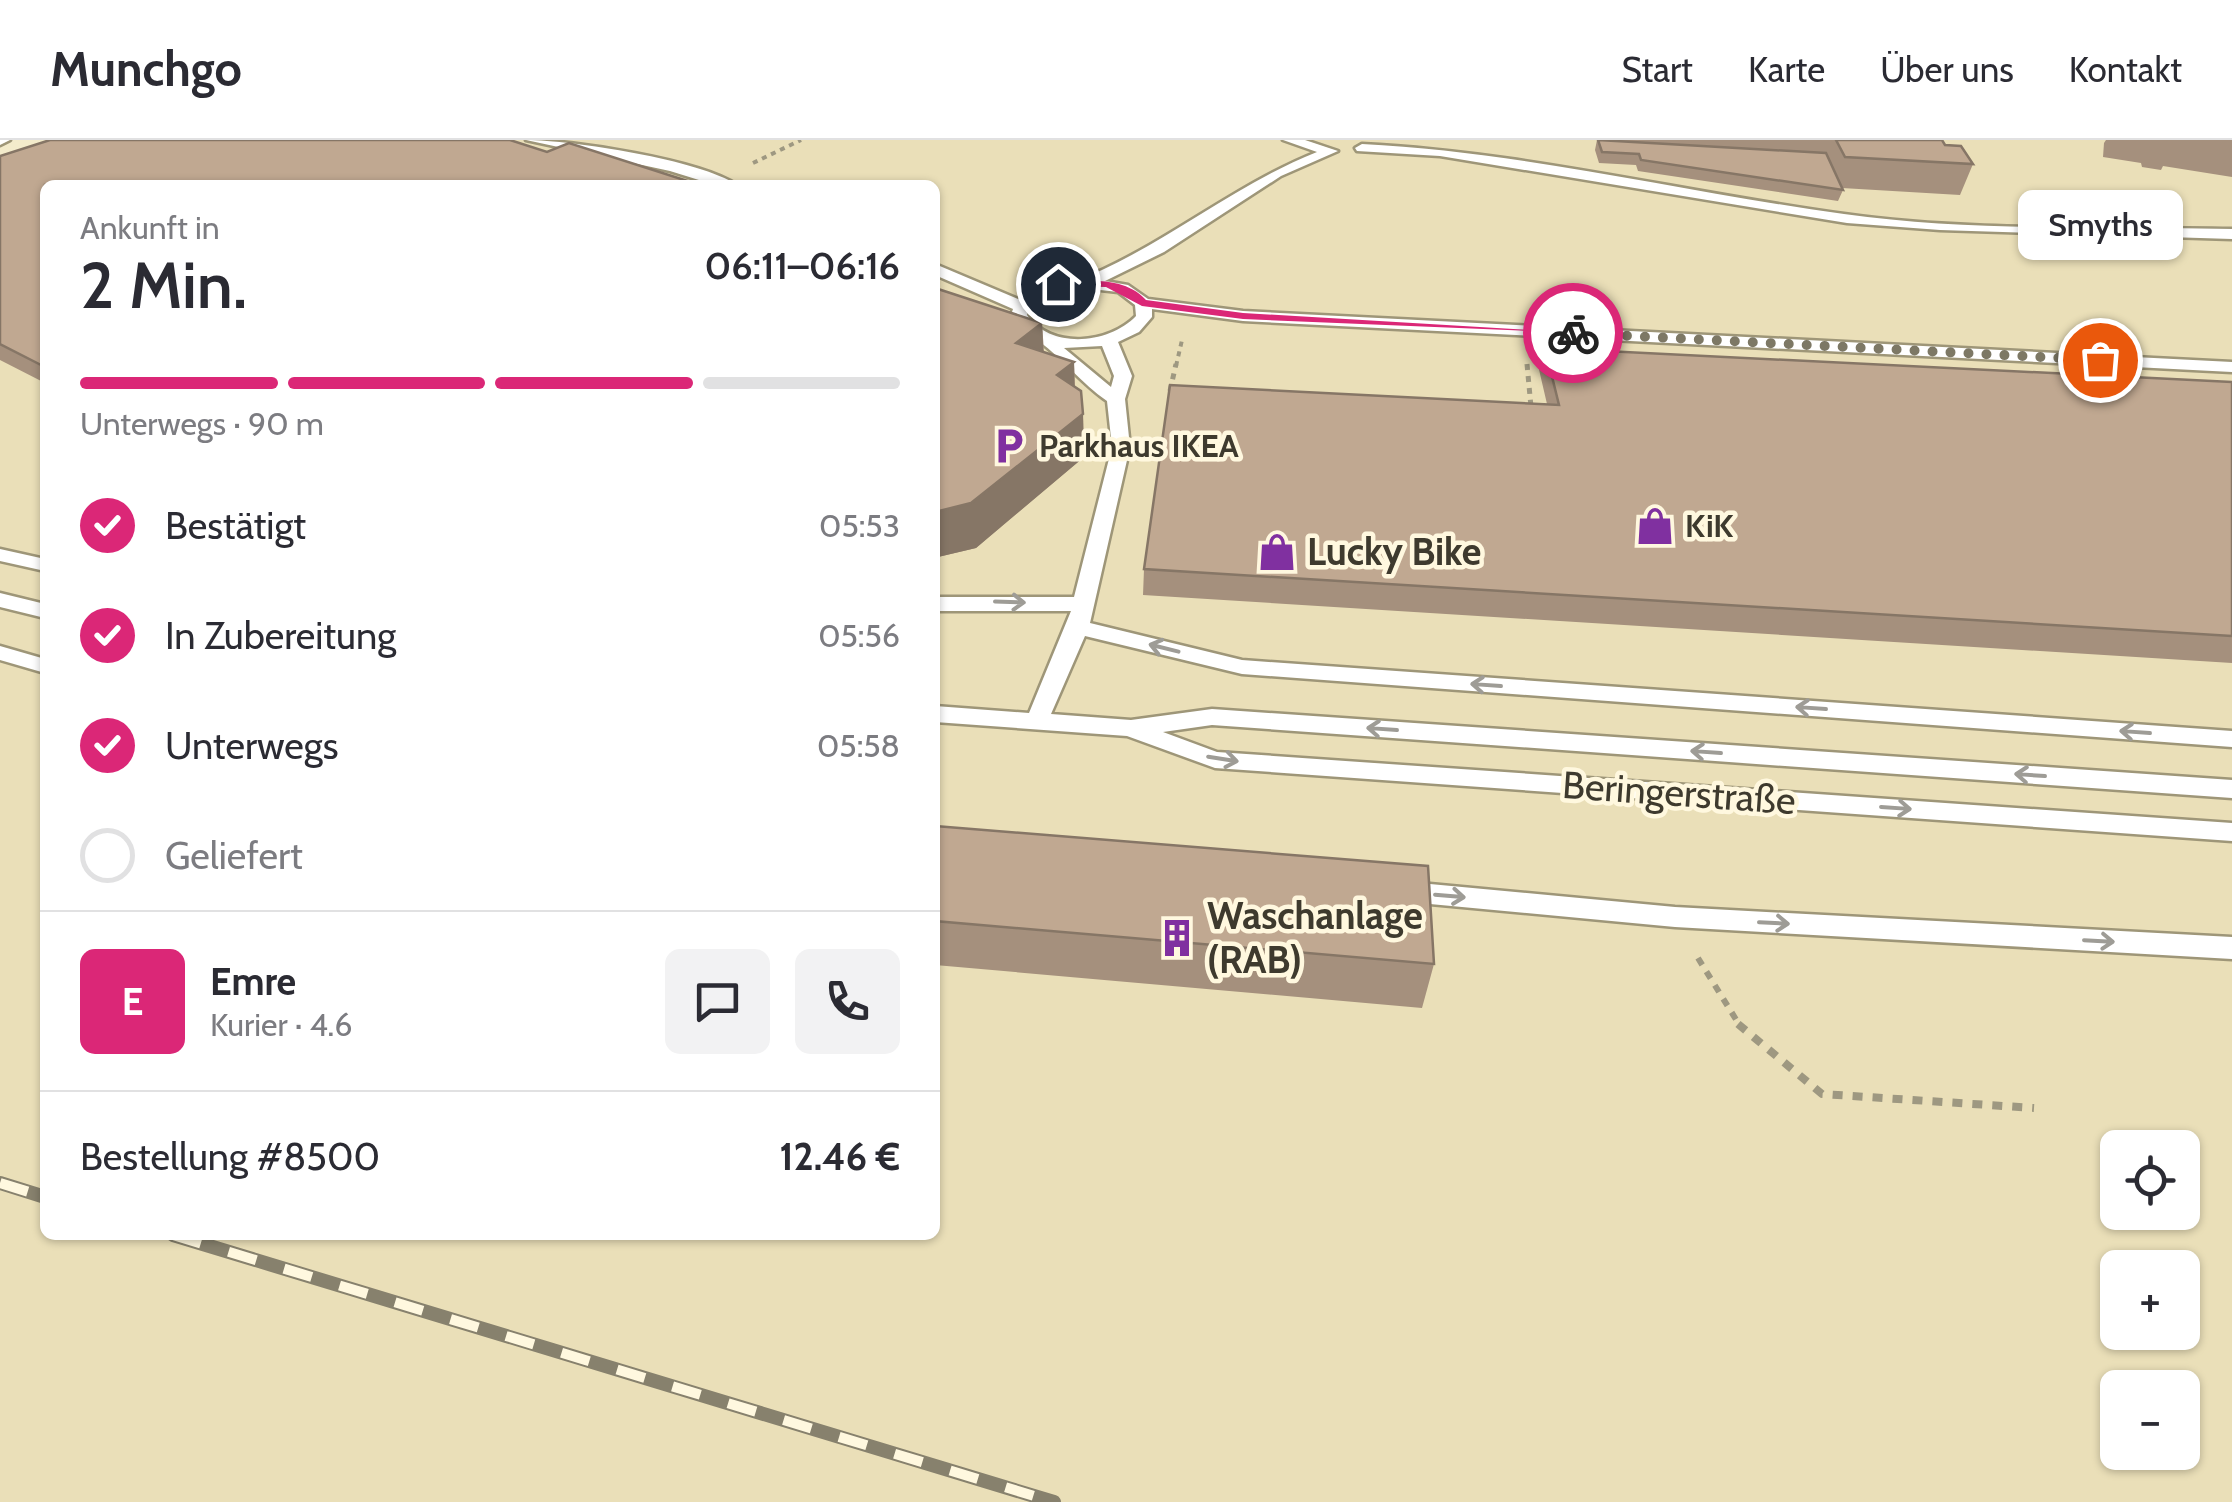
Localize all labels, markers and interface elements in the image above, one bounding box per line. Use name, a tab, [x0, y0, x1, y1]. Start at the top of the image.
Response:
text: Munchgo	[50, 40, 242, 98]
text: Start	[1622, 48, 1693, 91]
text: Karte	[1748, 48, 1825, 91]
text: Über uns	[1880, 48, 2014, 91]
text: Kontakt	[2069, 48, 2182, 91]
callout: Smyths	[2018, 190, 2182, 260]
text: Smyths	[2048, 205, 2153, 244]
text: Ankunft in	[80, 208, 220, 247]
text: 06:11–06:16	[705, 242, 900, 289]
pin	[1016, 242, 1101, 327]
text: 2 Min.	[80, 245, 247, 324]
icon: home	[1031, 257, 1086, 312]
courier	[1523, 283, 1623, 383]
icon: bike	[1546, 306, 1601, 361]
pin	[2058, 318, 2143, 403]
icon: bag	[2073, 333, 2128, 388]
text: Unterwegs · 90 m	[80, 404, 324, 443]
parking icon: Parkhaus IKEA	[988, 425, 1030, 467]
place label: Parkhaus IKEA	[1039, 426, 1239, 465]
icon: check	[80, 498, 135, 553]
text: Bestätigt	[165, 502, 306, 549]
shop icon: KiK	[1634, 505, 1676, 547]
text: 05:53	[819, 506, 900, 545]
place label: KiK	[1685, 506, 1733, 545]
place label: Lucky Bike	[1307, 528, 1481, 575]
shop icon: Lucky Bike	[1256, 531, 1298, 573]
one-way arrow	[993, 593, 1025, 612]
icon: check	[80, 608, 135, 663]
text: In Zubereitung	[165, 612, 396, 659]
text: 05:56	[818, 616, 900, 655]
one-way arrow	[1149, 638, 1181, 656]
one-way arrow	[1471, 675, 1503, 694]
one-way arrow	[1795, 699, 1827, 718]
icon: check	[80, 718, 135, 773]
one-way arrow	[1366, 719, 1398, 738]
text: Unterwegs	[165, 722, 338, 769]
one-way arrow	[2119, 722, 2151, 741]
text: 05:58	[817, 726, 900, 765]
one-way arrow	[1690, 742, 1722, 761]
one-way arrow	[1206, 750, 1239, 769]
street label: Beringerstraße	[1561, 761, 1797, 824]
one-way arrow	[2014, 765, 2047, 784]
one-way arrow	[1879, 799, 1911, 818]
text: Geliefert	[165, 832, 303, 879]
one-way arrow	[1434, 887, 1466, 906]
place label: Waschanlage (RAB)	[1207, 892, 1423, 983]
one-way arrow	[1758, 914, 1790, 933]
building icon: Waschanlage (RAB)	[1156, 917, 1198, 959]
one-way arrow	[2082, 932, 2114, 951]
button: chat	[665, 949, 770, 1054]
button: phone	[795, 949, 900, 1054]
text: Emre	[210, 958, 296, 1005]
text: E	[122, 978, 143, 1025]
text: Kurier · 4.6	[210, 1005, 352, 1044]
map controls	[2100, 1130, 2200, 1470]
button: locate	[2100, 1130, 2200, 1230]
text: Bestellung #8500	[80, 1133, 380, 1180]
text: 12.46 €	[780, 1133, 900, 1180]
button: +	[2100, 1250, 2200, 1350]
button: −	[2100, 1370, 2200, 1470]

